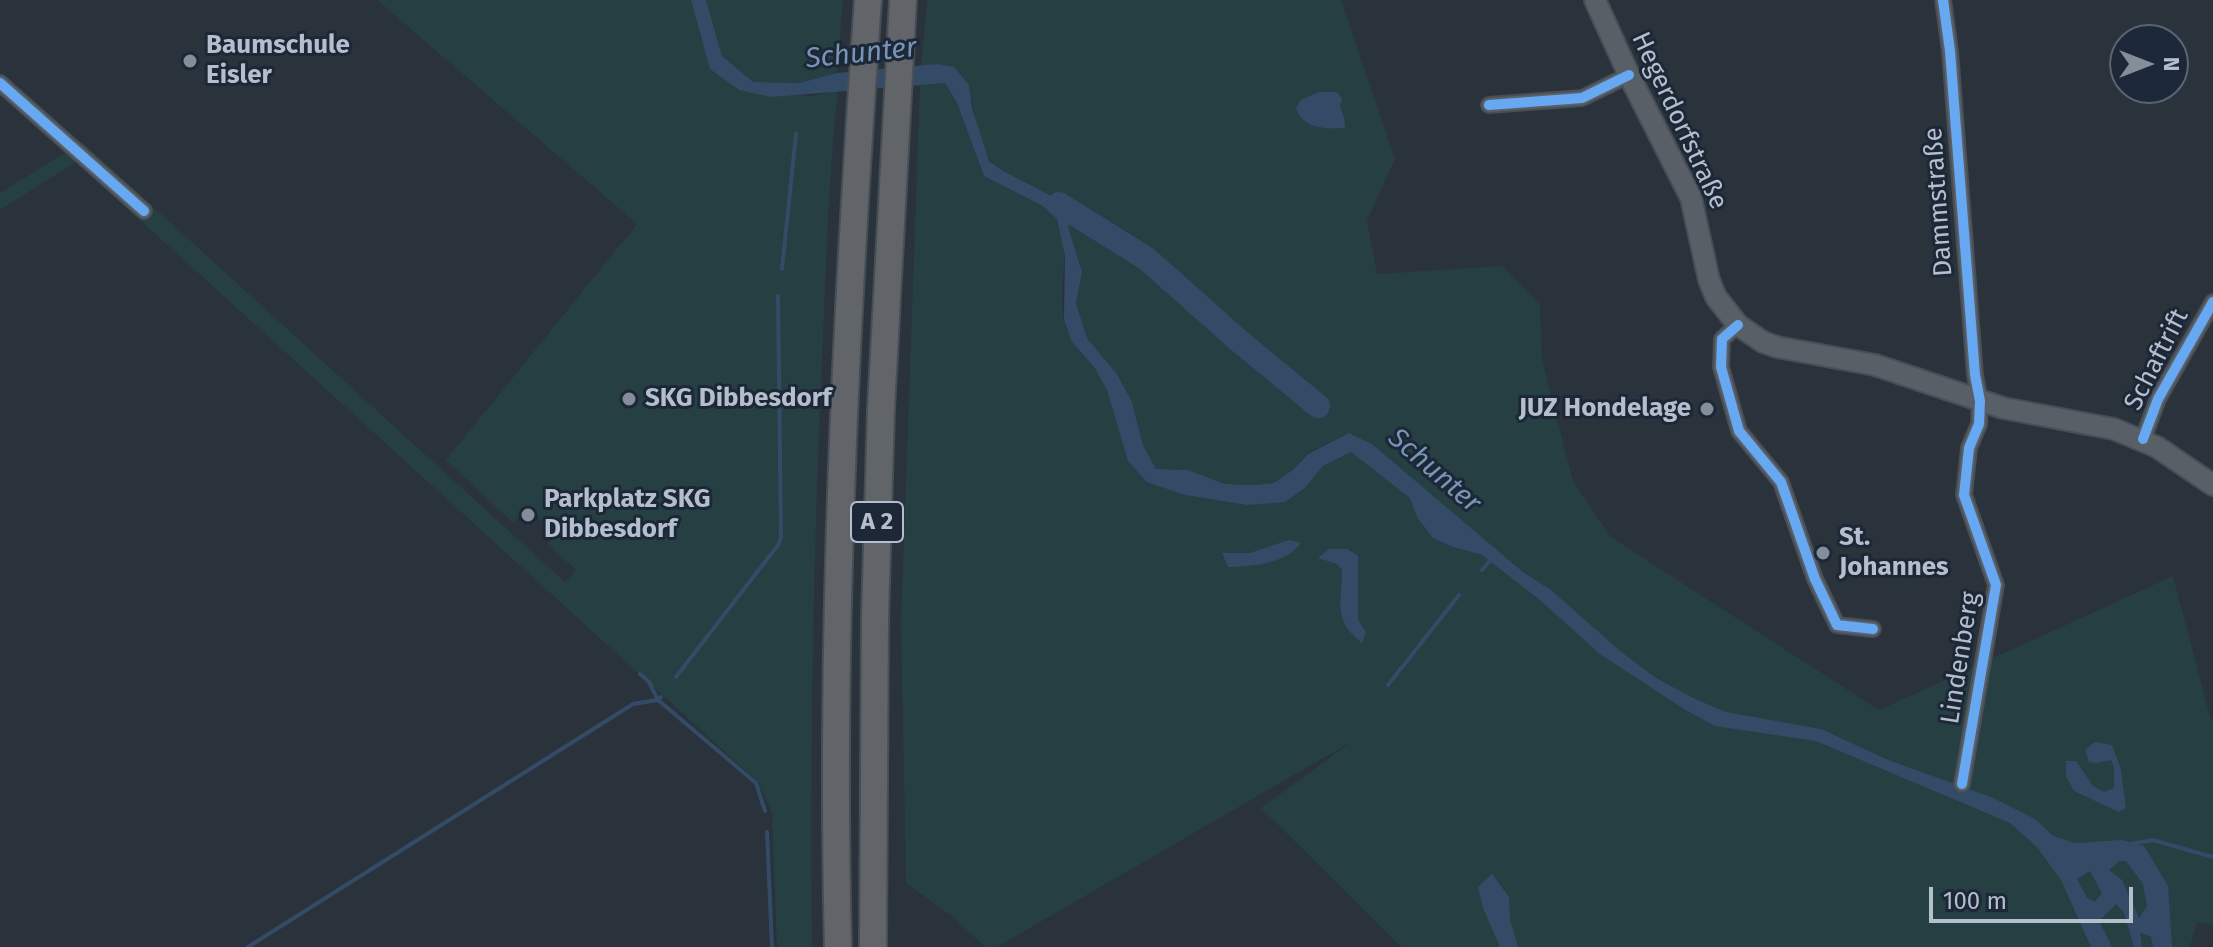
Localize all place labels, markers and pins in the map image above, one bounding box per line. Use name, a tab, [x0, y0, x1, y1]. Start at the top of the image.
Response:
place label: Baumschule Eisler	[206, 30, 350, 92]
marker: Baumschule Eisler	[181, 52, 199, 70]
place label: SKG Dibbesdorf	[645, 383, 831, 415]
marker: SKG Dibbesdorf	[620, 390, 638, 408]
place label: JUZ Hondelage	[1519, 393, 1691, 425]
marker: JUZ Hondelage	[1698, 400, 1716, 418]
place label: Parkplatz SKG Dibbesdorf	[544, 484, 710, 546]
marker: Parkplatz SKG Dibbesdorf	[519, 506, 537, 524]
place label: St. Johannes	[1839, 522, 1949, 584]
marker: St. Johannes	[1814, 544, 1832, 562]

